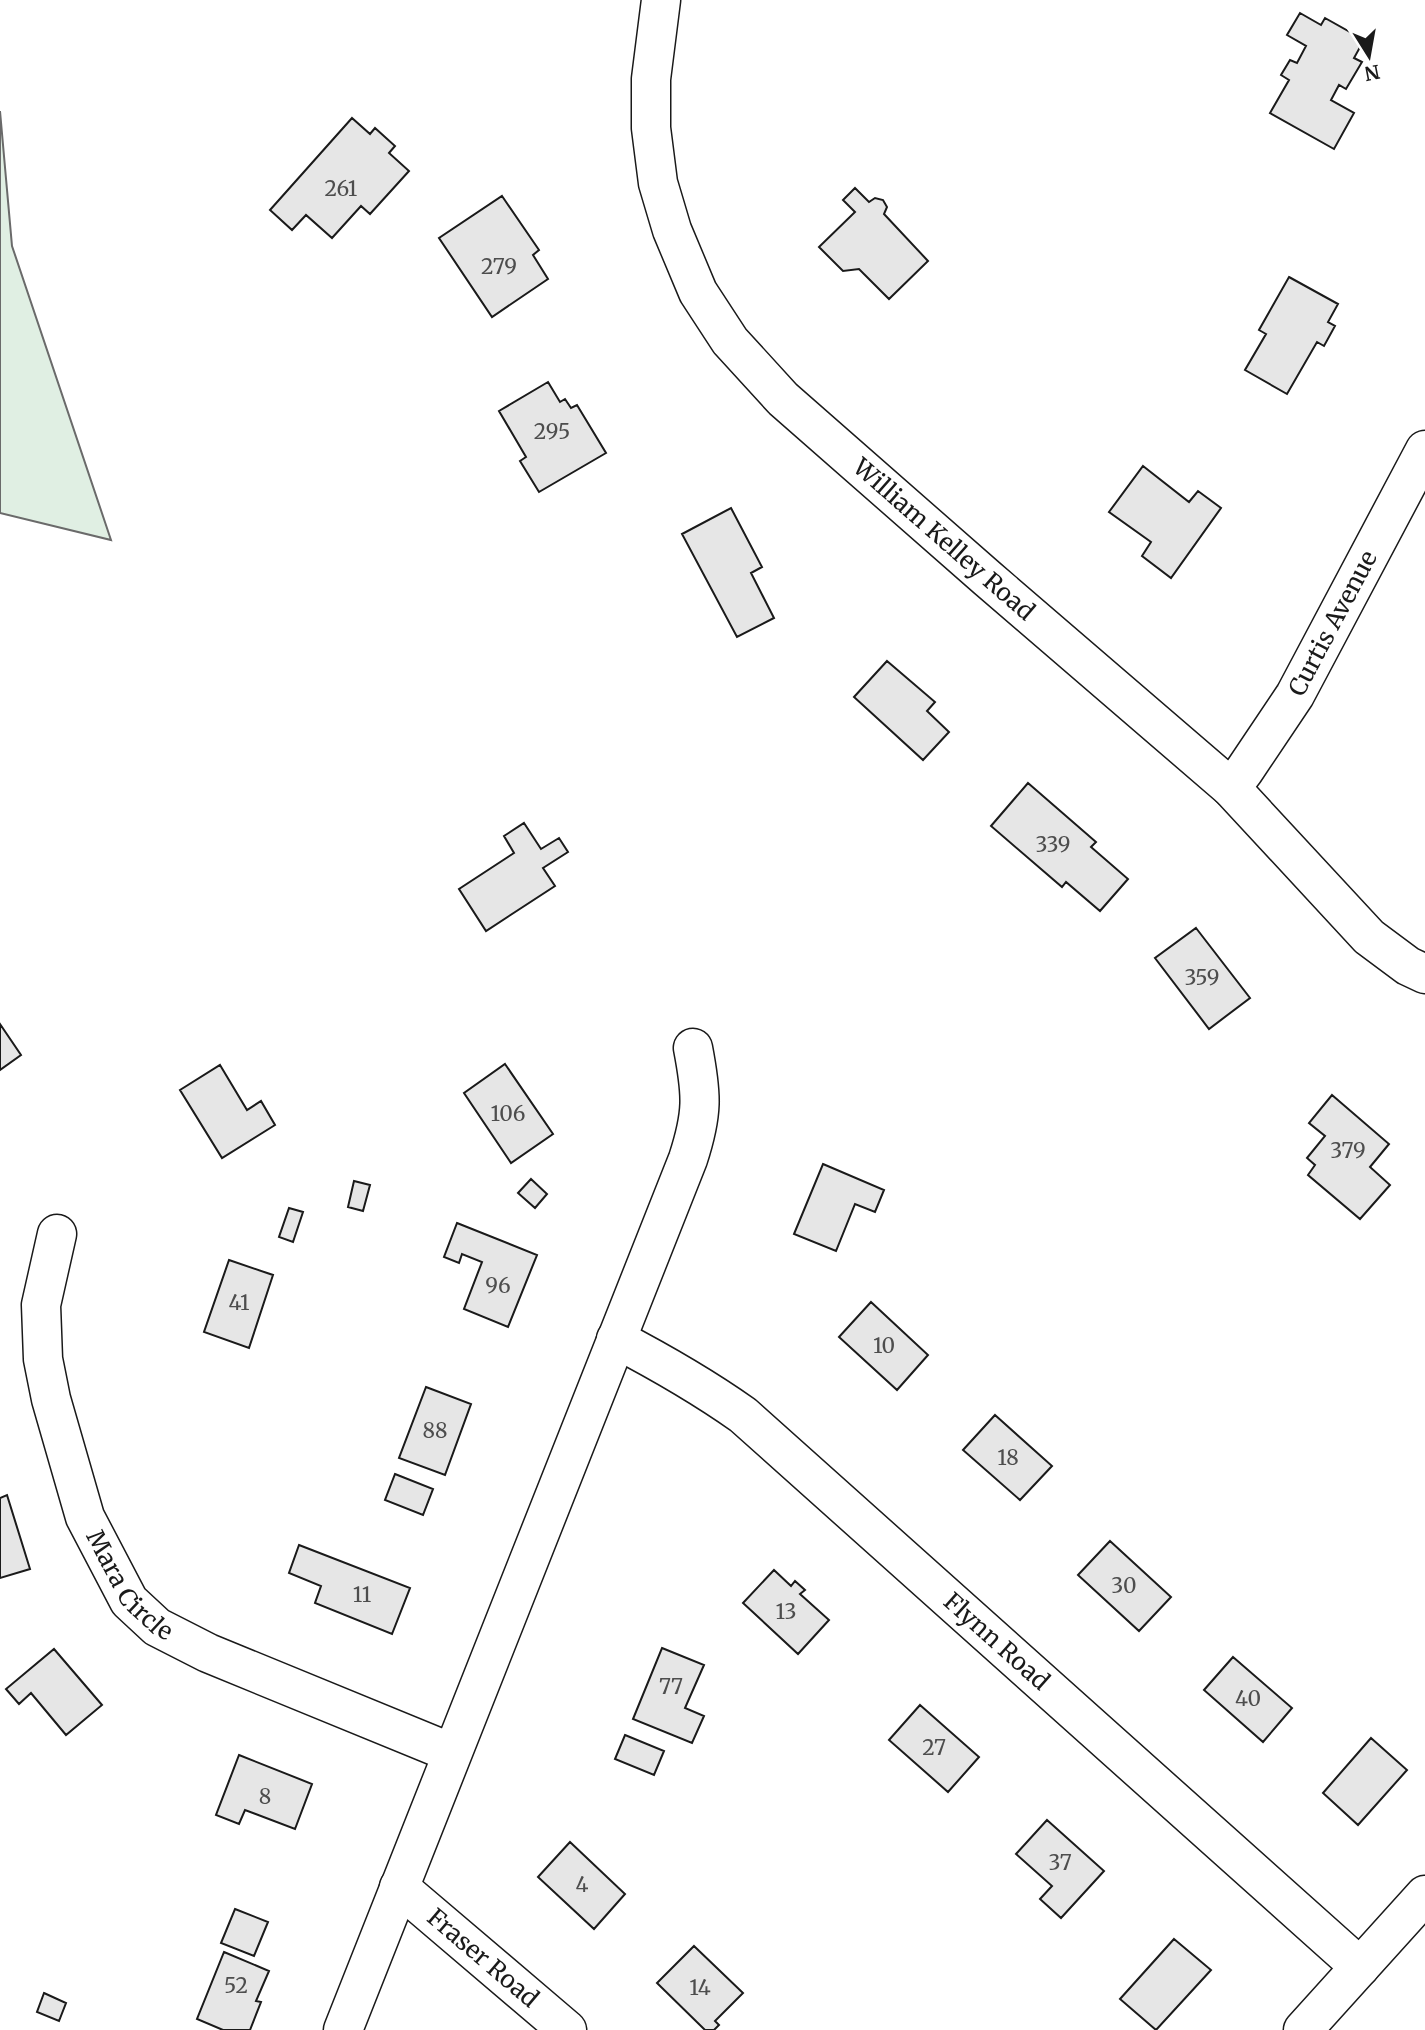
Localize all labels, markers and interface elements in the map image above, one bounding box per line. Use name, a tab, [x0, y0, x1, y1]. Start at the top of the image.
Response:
north arrow	[1334, 21, 1404, 91]
text: N	[1363, 59, 1382, 86]
house number: 261	[325, 175, 357, 202]
house number: 279	[481, 253, 517, 280]
house number: 295	[534, 418, 570, 445]
street label: William Kelley Road	[846, 451, 1041, 627]
street label: Curtis Avenue	[1281, 545, 1384, 701]
house number: 339	[1035, 831, 1071, 858]
house number: 359	[1184, 964, 1220, 991]
house number: 106	[491, 1100, 525, 1127]
house number: 379	[1330, 1137, 1366, 1164]
house number: 96	[485, 1272, 511, 1299]
house number: 41	[229, 1289, 249, 1316]
house number: 10	[873, 1332, 895, 1359]
house number: 88	[423, 1417, 447, 1444]
house number: 18	[997, 1444, 1019, 1471]
street label: Mara Circle	[80, 1525, 178, 1647]
house number: 30	[1111, 1572, 1137, 1599]
house number: 11	[353, 1581, 371, 1608]
street label: Flynn Road	[937, 1586, 1056, 1697]
house number: 13	[776, 1598, 796, 1625]
house number: 77	[659, 1673, 683, 1700]
house number: 40	[1235, 1685, 1261, 1712]
house number: 27	[922, 1734, 946, 1761]
house number: 8	[259, 1783, 271, 1810]
house number: 37	[1048, 1849, 1072, 1876]
house number: 4	[576, 1871, 589, 1898]
street label: Fraser Road	[421, 1902, 545, 2014]
house number: 52	[224, 1972, 248, 1999]
house number: 14	[689, 1974, 711, 2001]

